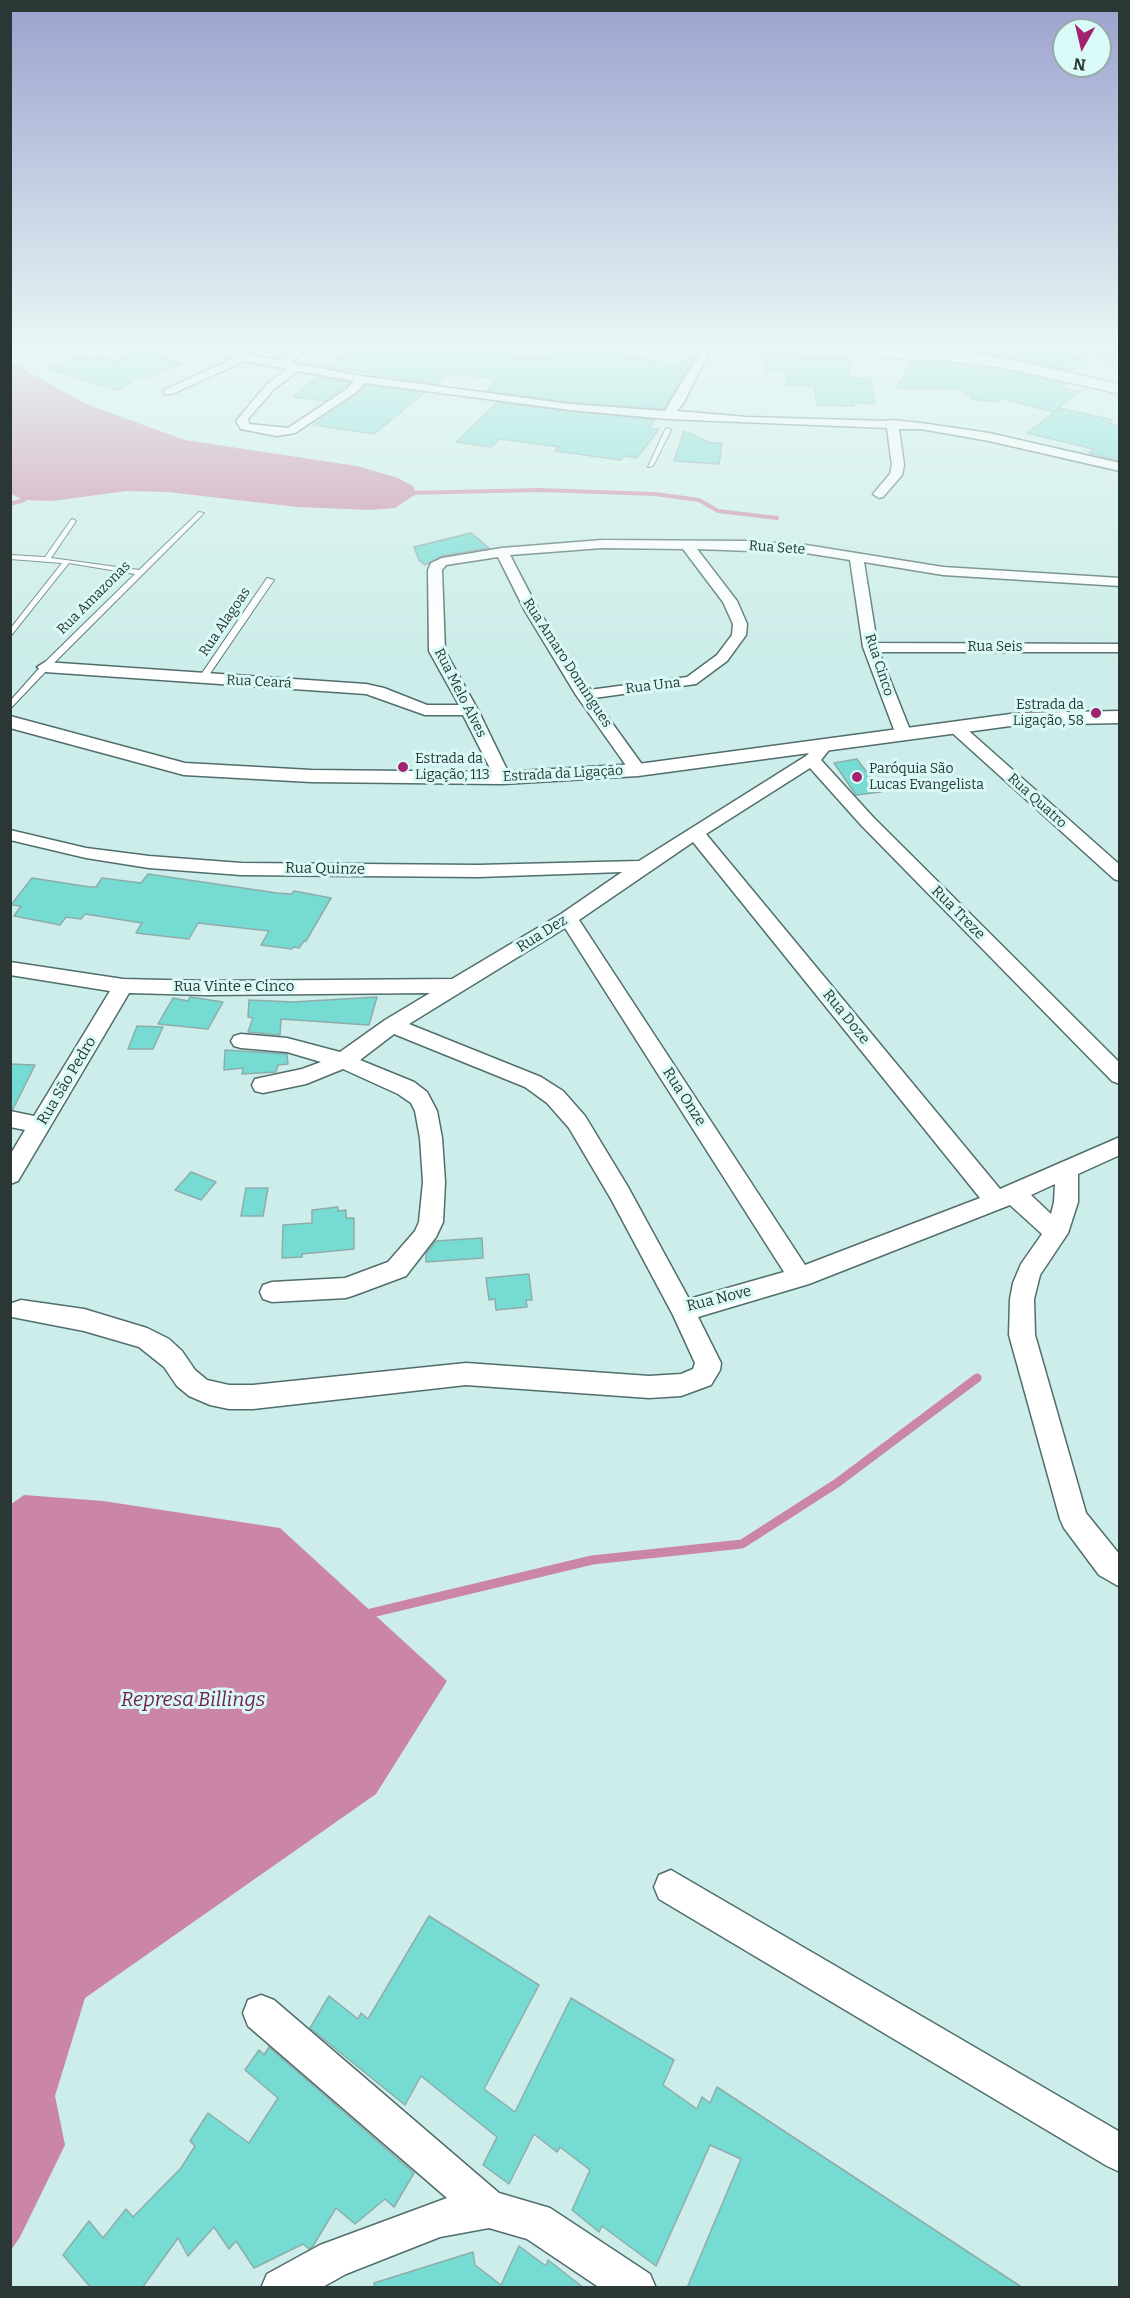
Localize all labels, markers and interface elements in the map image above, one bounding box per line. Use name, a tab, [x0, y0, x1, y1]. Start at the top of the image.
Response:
north arrow	[1052, 18, 1112, 78]
text: N	[1072, 54, 1087, 75]
street label: Rua Sete	[748, 538, 806, 558]
street label: Rua Amazonas	[54, 558, 134, 638]
street label: Rua Alagoas	[196, 584, 254, 660]
street label: Rua Amaro Domingues	[519, 595, 615, 731]
street label: Rua Cinco	[861, 632, 897, 698]
street label: Rua Seis	[968, 639, 1022, 655]
street label: Rua Melo Alves	[430, 646, 490, 740]
street label: Rua Ceará	[226, 672, 292, 692]
street label: Rua Una	[625, 674, 681, 698]
place label: Estrada da Ligação, 58	[1013, 697, 1084, 730]
marker: Estrada da Ligação, 58	[1089, 706, 1103, 720]
place label: Estrada da Ligação, 113	[415, 751, 490, 784]
marker: Estrada da Ligação, 113	[396, 760, 410, 774]
place label: Paróquia São Lucas Evangelista	[869, 761, 984, 794]
street label: Estrada da Ligação	[502, 762, 624, 786]
marker: Paróquia São Lucas Evangelista	[850, 770, 864, 784]
street label: Rua Quatro	[1004, 770, 1070, 832]
street label: Rua Quinze	[285, 859, 365, 879]
street label: Rua Treze	[927, 882, 989, 944]
street label: Rua Dez	[513, 911, 571, 957]
street label: Rua Vinte e Cinco	[174, 978, 294, 996]
street label: Rua Doze	[819, 986, 873, 1048]
street label: Rua São Pedro	[34, 1034, 100, 1128]
street label: Rua Onze	[658, 1064, 710, 1130]
street label: Rua Nove	[685, 1282, 753, 1316]
water label: Represa Billings	[121, 1688, 265, 1712]

